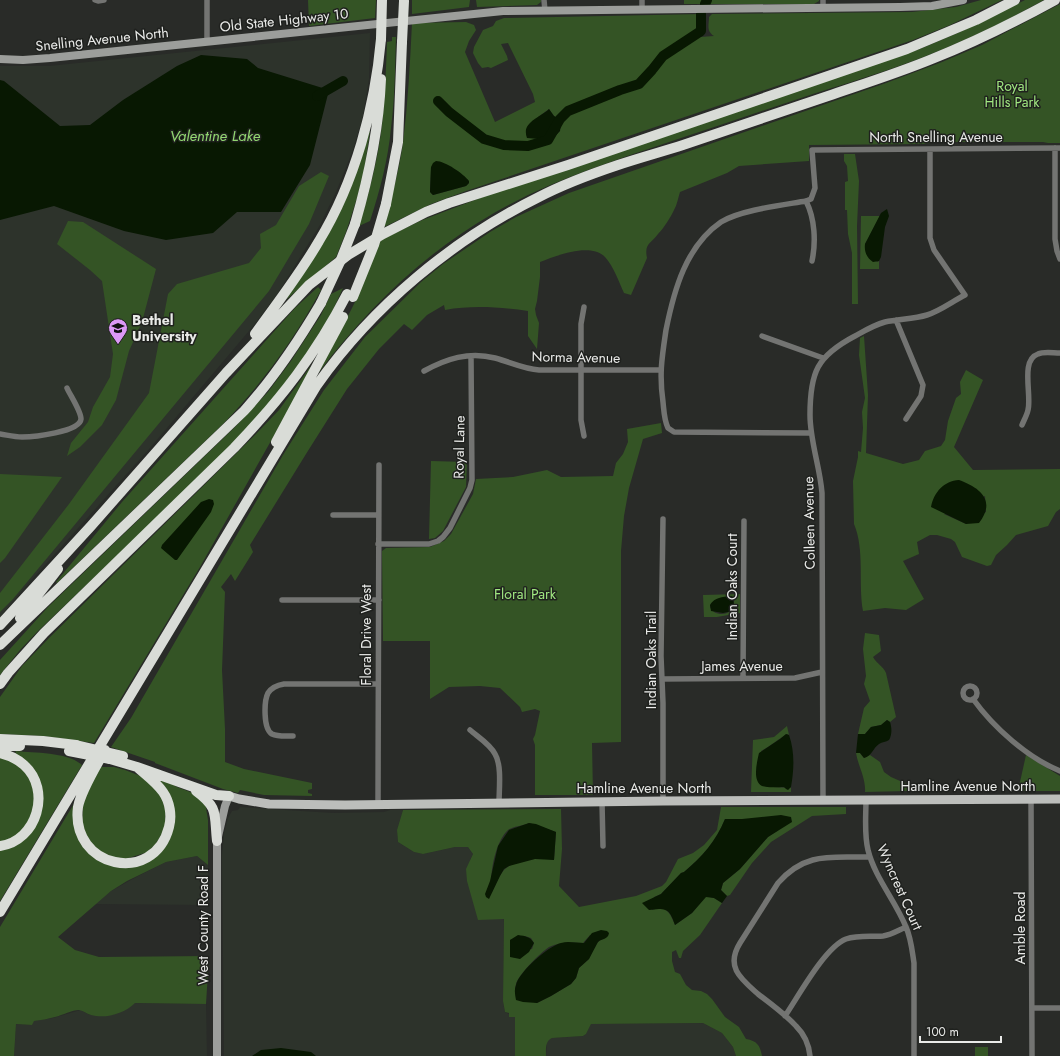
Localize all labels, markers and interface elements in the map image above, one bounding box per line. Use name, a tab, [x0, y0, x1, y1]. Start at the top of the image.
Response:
street label: Old State Highway 10	[219, 3, 349, 37]
street label: Snelling Avenue North	[34, 22, 170, 56]
park label: Royal Hills Park	[985, 76, 1040, 112]
water label: Valentine Lake	[170, 125, 261, 147]
street label: North Snelling Avenue	[869, 127, 1003, 147]
place label: Bethel University	[132, 310, 197, 346]
school or university icon: Bethel University	[107, 317, 129, 345]
street label: Norma Avenue	[531, 346, 621, 368]
street label: Royal Lane	[448, 415, 470, 479]
street label: Colleen Avenue	[798, 476, 820, 570]
street label: Indian Oaks Court	[722, 533, 742, 641]
street label: Floral Drive West	[356, 584, 376, 686]
park label: Floral Park	[494, 584, 557, 604]
street label: Indian Oaks Trail	[641, 611, 661, 709]
street label: James Avenue	[699, 656, 783, 676]
street label: Hamline Avenue North	[900, 776, 1036, 796]
street label: Hamline Avenue North	[576, 778, 712, 798]
street label: Wyncrest Court	[872, 841, 928, 934]
street label: West County Road F	[193, 865, 213, 985]
street label: Amble Road	[1010, 892, 1030, 964]
scale bar	[920, 1018, 1001, 1044]
text: 100 m	[926, 1023, 959, 1041]

